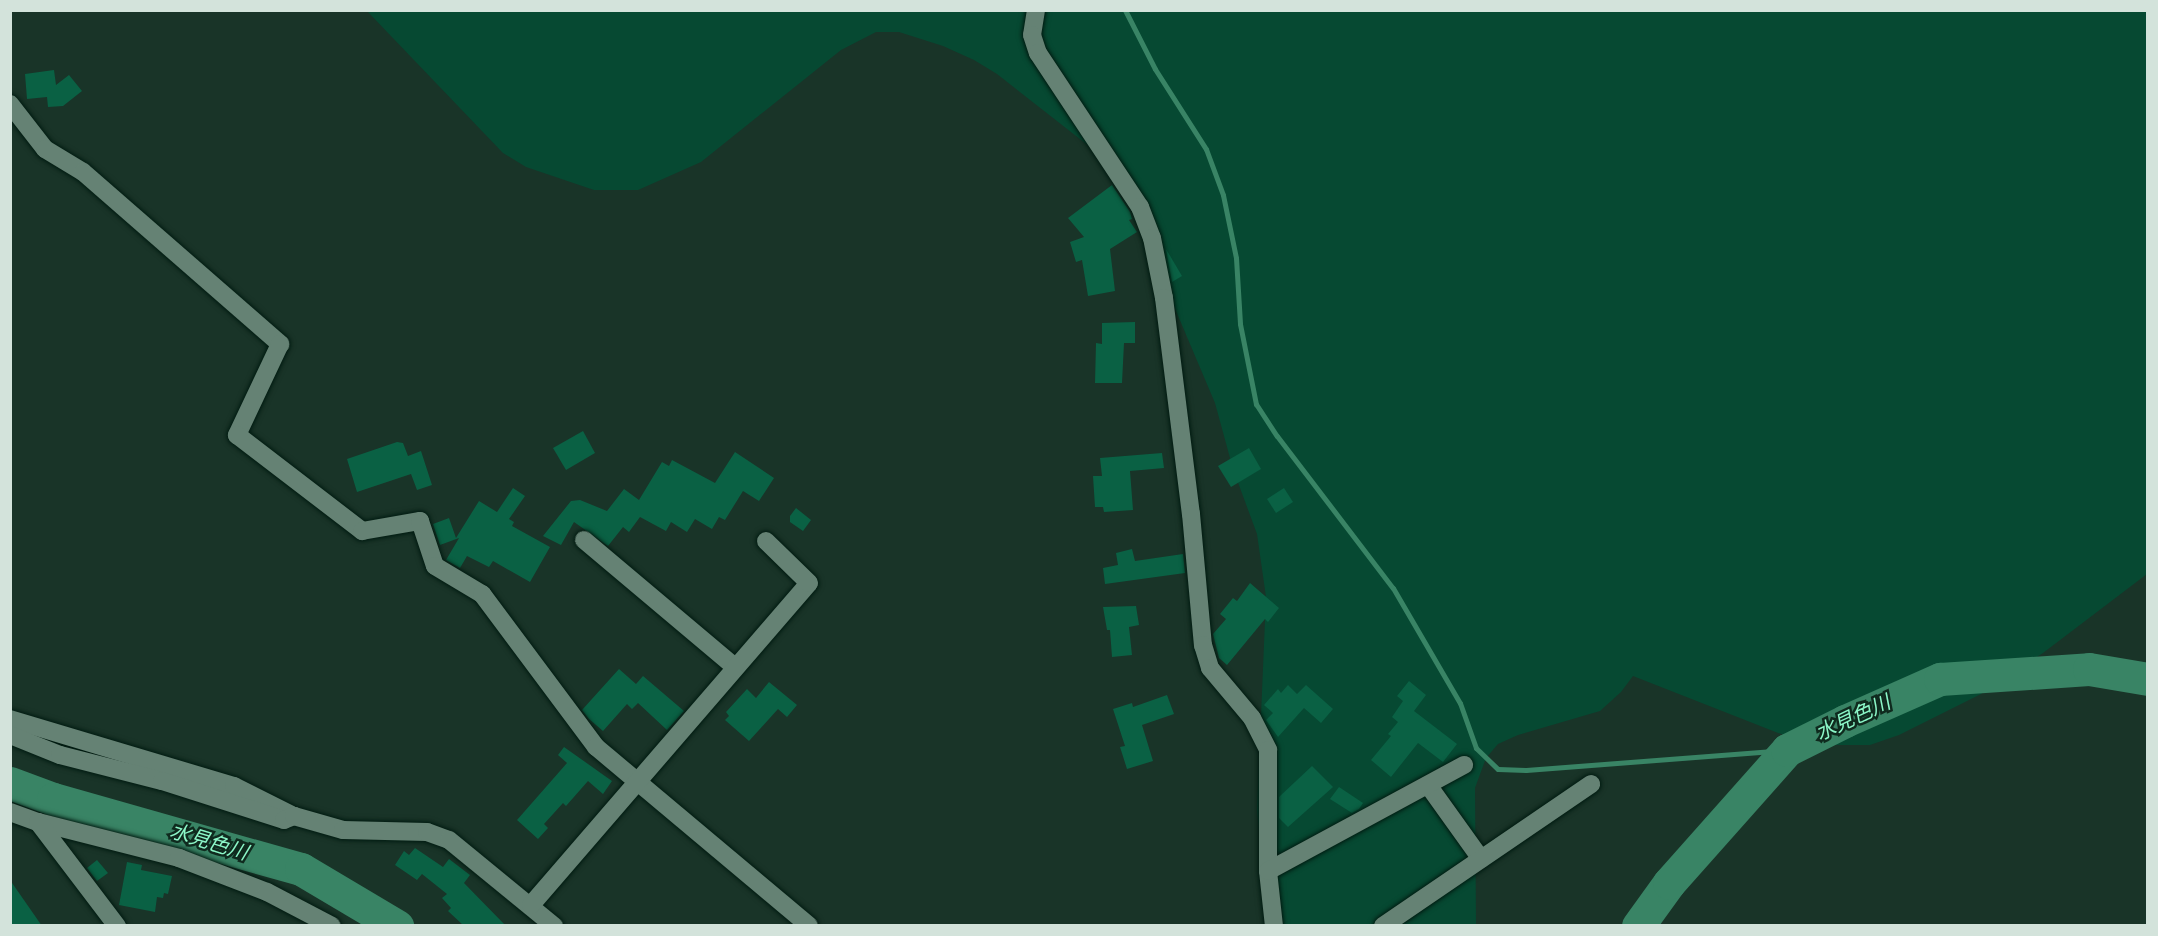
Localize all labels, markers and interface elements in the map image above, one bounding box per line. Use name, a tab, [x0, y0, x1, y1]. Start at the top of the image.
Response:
water label: 水見色川	[1812, 690, 1894, 746]
water label: 水見色川	[167, 819, 251, 865]

